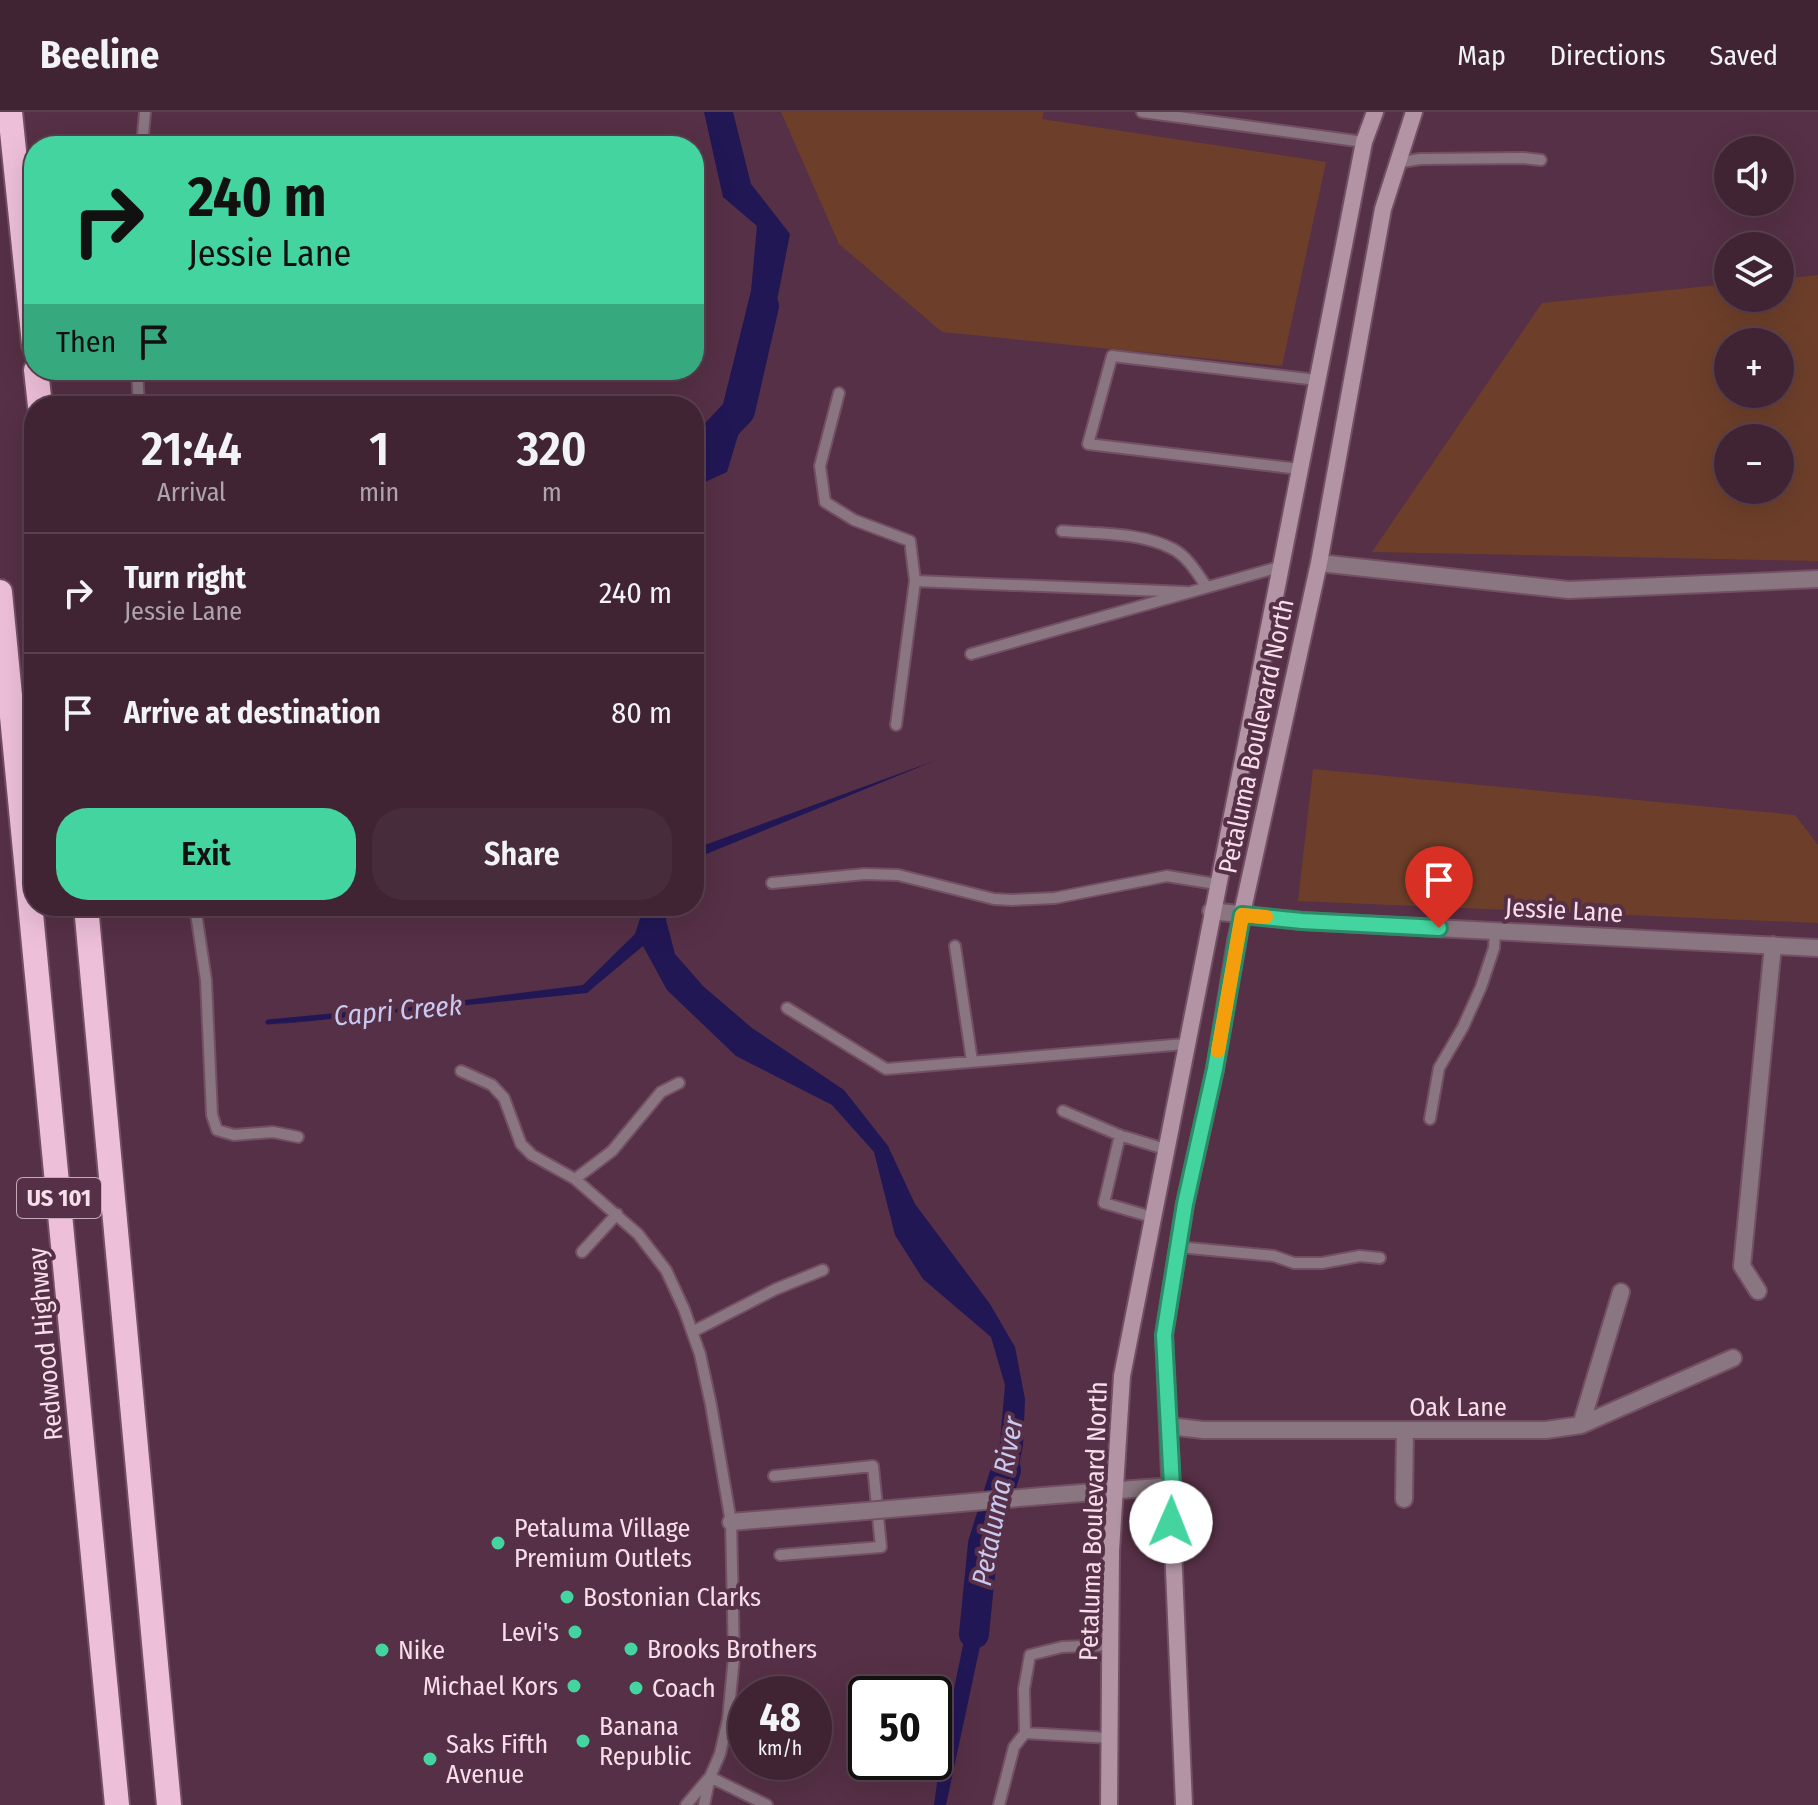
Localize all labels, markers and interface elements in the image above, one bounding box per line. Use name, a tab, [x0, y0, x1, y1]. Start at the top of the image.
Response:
text: Beeline	[40, 32, 159, 78]
text: Map	[1457, 39, 1506, 72]
text: Directions	[1550, 39, 1666, 72]
text: Saved	[1710, 39, 1778, 72]
map controls	[1714, 136, 1794, 504]
button: sound	[1714, 136, 1794, 216]
text: 240 m	[188, 164, 327, 231]
icon: right	[56, 168, 160, 272]
text: Jessie Lane	[188, 232, 351, 276]
button: layers	[1714, 232, 1794, 312]
icon: arrive	[132, 320, 176, 364]
text: Then	[56, 324, 116, 360]
button: +	[1714, 328, 1794, 408]
text: 21:44	[141, 420, 242, 478]
text: 1	[369, 420, 389, 478]
text: 320	[517, 420, 587, 478]
button: −	[1714, 424, 1794, 504]
text: Arrival	[157, 477, 226, 508]
text: min	[359, 477, 399, 508]
text: m	[542, 477, 562, 508]
text: Turn right	[124, 560, 246, 596]
icon: right	[56, 571, 100, 615]
text: 240 m	[599, 575, 672, 611]
text: Jessie Lane	[124, 596, 242, 627]
street label: Petaluma Boulevard North	[1212, 596, 1301, 876]
icon: arrive	[56, 691, 100, 735]
text: Arrive at destination	[124, 695, 381, 731]
text: 80 m	[611, 695, 672, 731]
button: Exit	[56, 808, 356, 900]
button: Share	[372, 808, 672, 900]
pin	[1405, 846, 1473, 928]
icon: arrive	[1417, 858, 1461, 902]
street label: Jessie Lane	[1504, 892, 1624, 929]
water label: Capri Creek	[332, 988, 464, 1033]
road number: US 101	[17, 1178, 101, 1218]
street label: Redwood Highway	[22, 1246, 69, 1442]
street label: Petaluma Boulevard North	[1073, 1381, 1114, 1661]
street label: Oak Lane	[1409, 1392, 1507, 1423]
water label: Petaluma River	[965, 1412, 1030, 1588]
position arrow	[1129, 1480, 1213, 1564]
place label: Petaluma Village Premium Outlets	[514, 1513, 692, 1574]
marker: Petaluma Village Premium Outlets	[489, 1534, 507, 1552]
place label: Bostonian Clarks	[583, 1582, 761, 1613]
marker: Bostonian Clarks	[558, 1588, 576, 1606]
place label: Levi's	[501, 1617, 559, 1648]
marker: Levi's	[566, 1623, 584, 1641]
place label: Brooks Brothers	[647, 1634, 817, 1665]
place label: Nike	[398, 1635, 445, 1666]
marker: Brooks Brothers	[622, 1640, 640, 1658]
marker: Nike	[373, 1641, 391, 1659]
place label: Michael Kors	[423, 1671, 558, 1702]
place label: Coach	[652, 1673, 716, 1704]
speed limit sign: 50	[848, 1676, 952, 1780]
marker: Michael Kors	[565, 1677, 583, 1695]
marker: Coach	[627, 1679, 645, 1697]
text: 48	[759, 1694, 801, 1742]
place label: Banana Republic	[599, 1711, 691, 1772]
place label: Saks Fifth Avenue	[446, 1729, 548, 1790]
marker: Banana Republic	[574, 1732, 592, 1750]
text: km/h	[758, 1736, 802, 1760]
marker: Saks Fifth Avenue	[421, 1750, 439, 1768]

